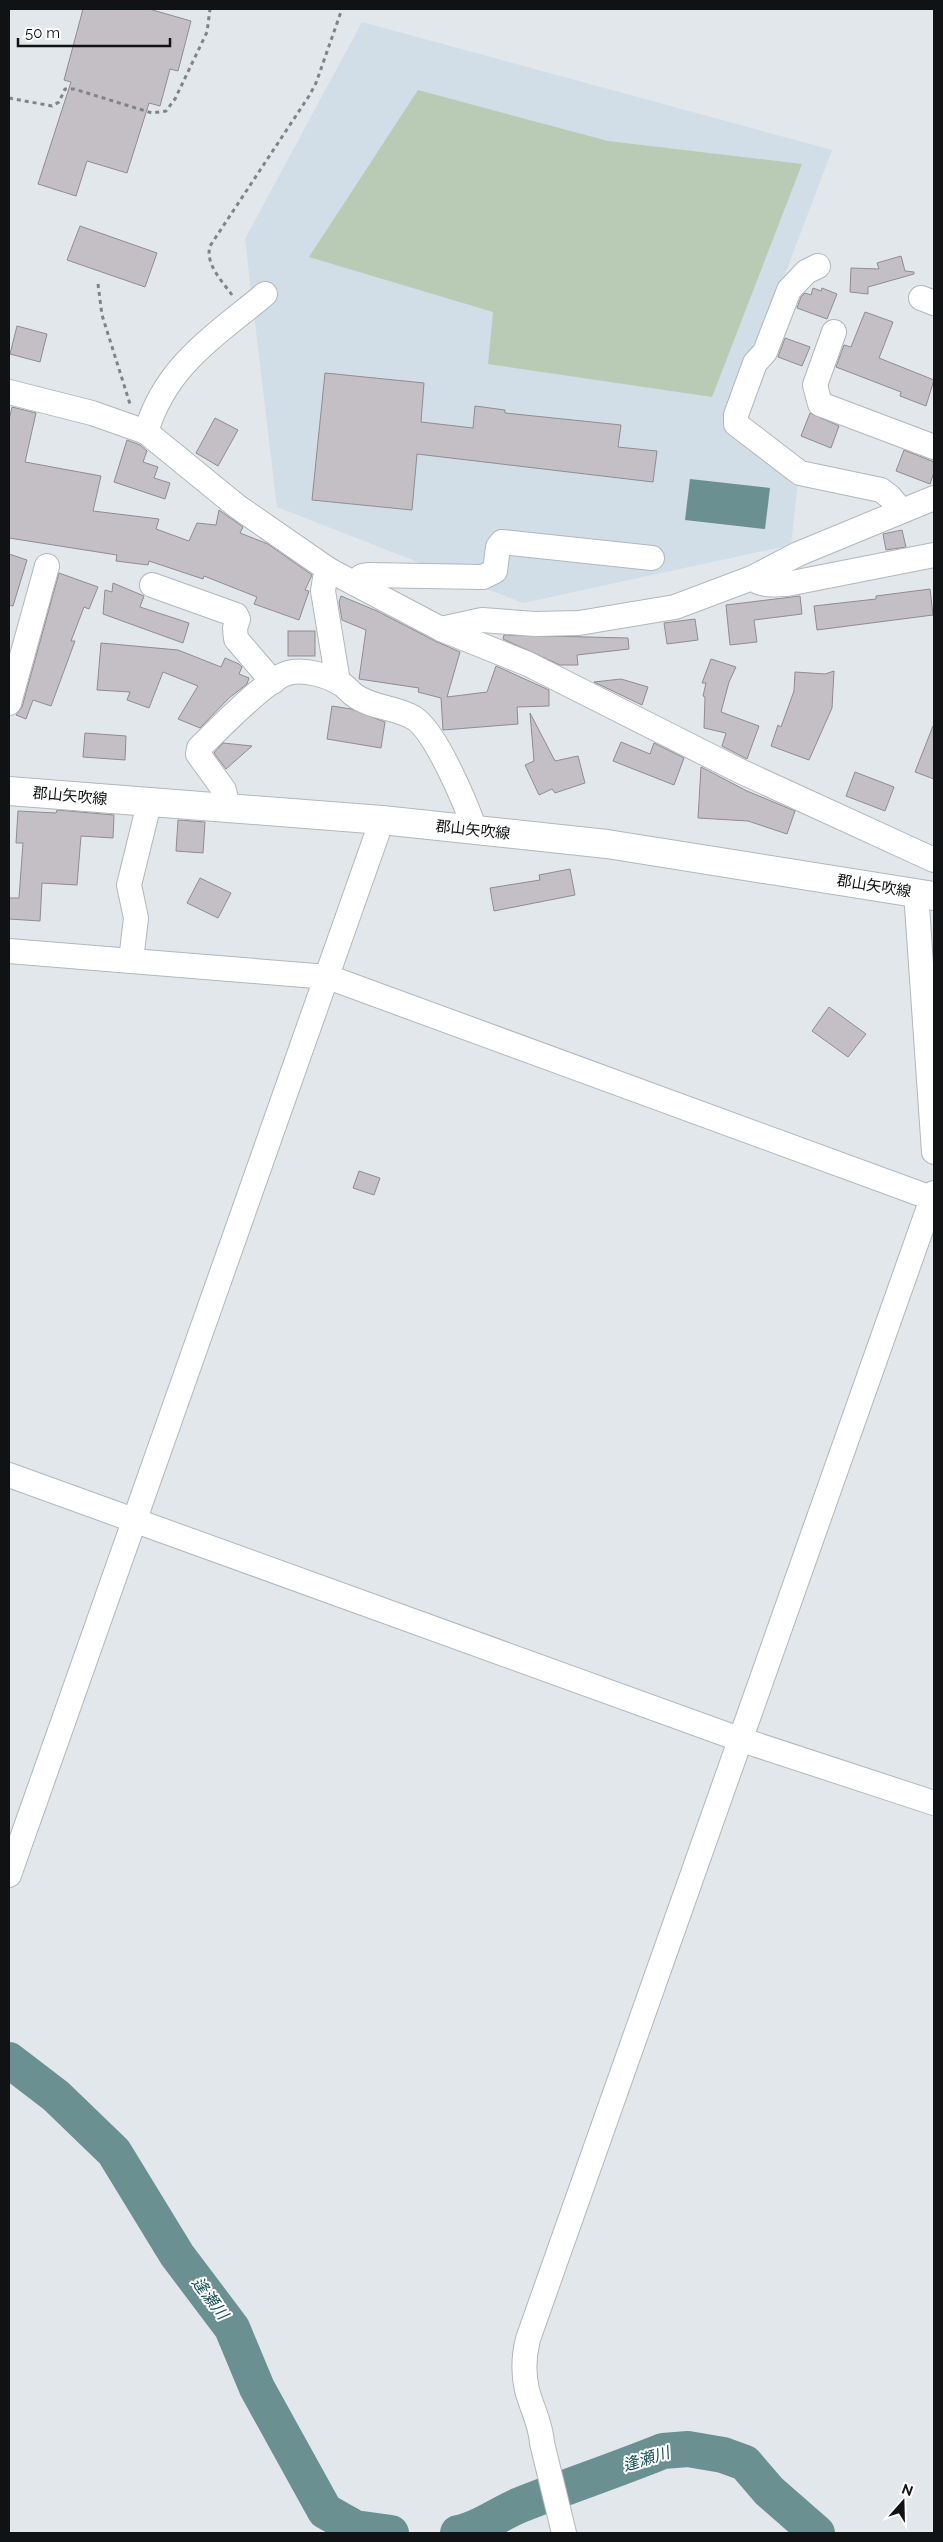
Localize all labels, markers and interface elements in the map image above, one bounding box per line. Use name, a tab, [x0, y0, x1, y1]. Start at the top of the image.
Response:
scale bar	[18, 15, 170, 47]
text: 50 m	[25, 24, 60, 42]
street label: 郡山矢吹線	[32, 784, 108, 808]
street label: 郡山矢吹線	[435, 817, 511, 843]
street label: 郡山矢吹線	[836, 871, 912, 901]
water label: 逢瀬川	[188, 2273, 233, 2324]
water label: 逢瀬川	[620, 2442, 674, 2475]
north arrow	[878, 2477, 928, 2527]
text: N	[900, 2480, 915, 2499]

